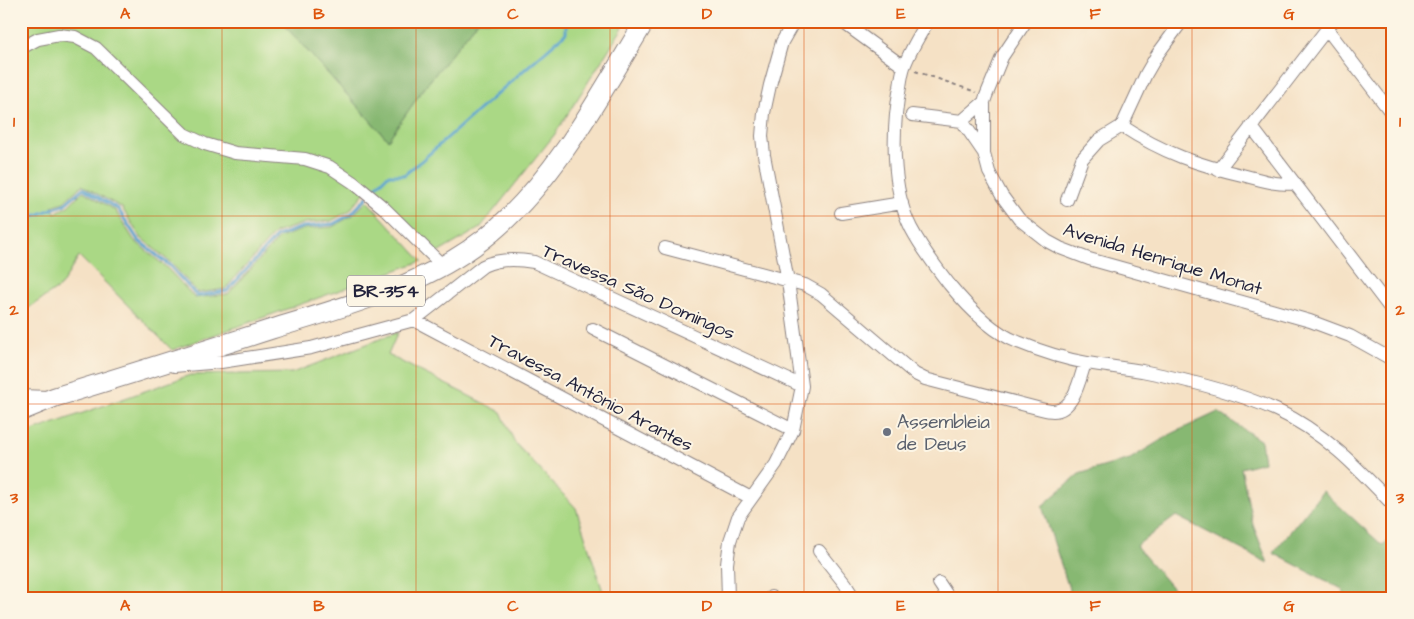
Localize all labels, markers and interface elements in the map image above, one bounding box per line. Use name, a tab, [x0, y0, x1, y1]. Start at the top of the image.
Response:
text: A	[120, 3, 131, 25]
text: B	[313, 3, 325, 25]
text: C	[507, 3, 519, 25]
text: D	[702, 3, 713, 25]
text: E	[896, 3, 906, 25]
text: F	[1089, 3, 1101, 25]
text: G	[1283, 3, 1295, 25]
text: 1	[13, 111, 16, 133]
text: 1	[1399, 111, 1402, 133]
street label: Avenida Henrique Monat	[1060, 216, 1266, 303]
street label: Travessa São Domingos	[537, 238, 739, 348]
road number: BR-354	[347, 276, 425, 306]
text: 2	[8, 299, 19, 321]
text: 2	[1394, 299, 1405, 321]
street label: Travessa Antônio Arantes	[483, 328, 698, 459]
place label: Assembleia de Deus	[897, 409, 990, 458]
marker: Assembleia de Deus	[881, 426, 893, 438]
text: 3	[9, 487, 19, 509]
text: 3	[1395, 487, 1405, 509]
text: A	[120, 595, 131, 617]
text: B	[313, 595, 325, 617]
text: C	[507, 595, 519, 617]
text: D	[702, 595, 713, 617]
text: E	[896, 595, 906, 617]
text: F	[1089, 595, 1101, 617]
text: G	[1283, 595, 1295, 617]

